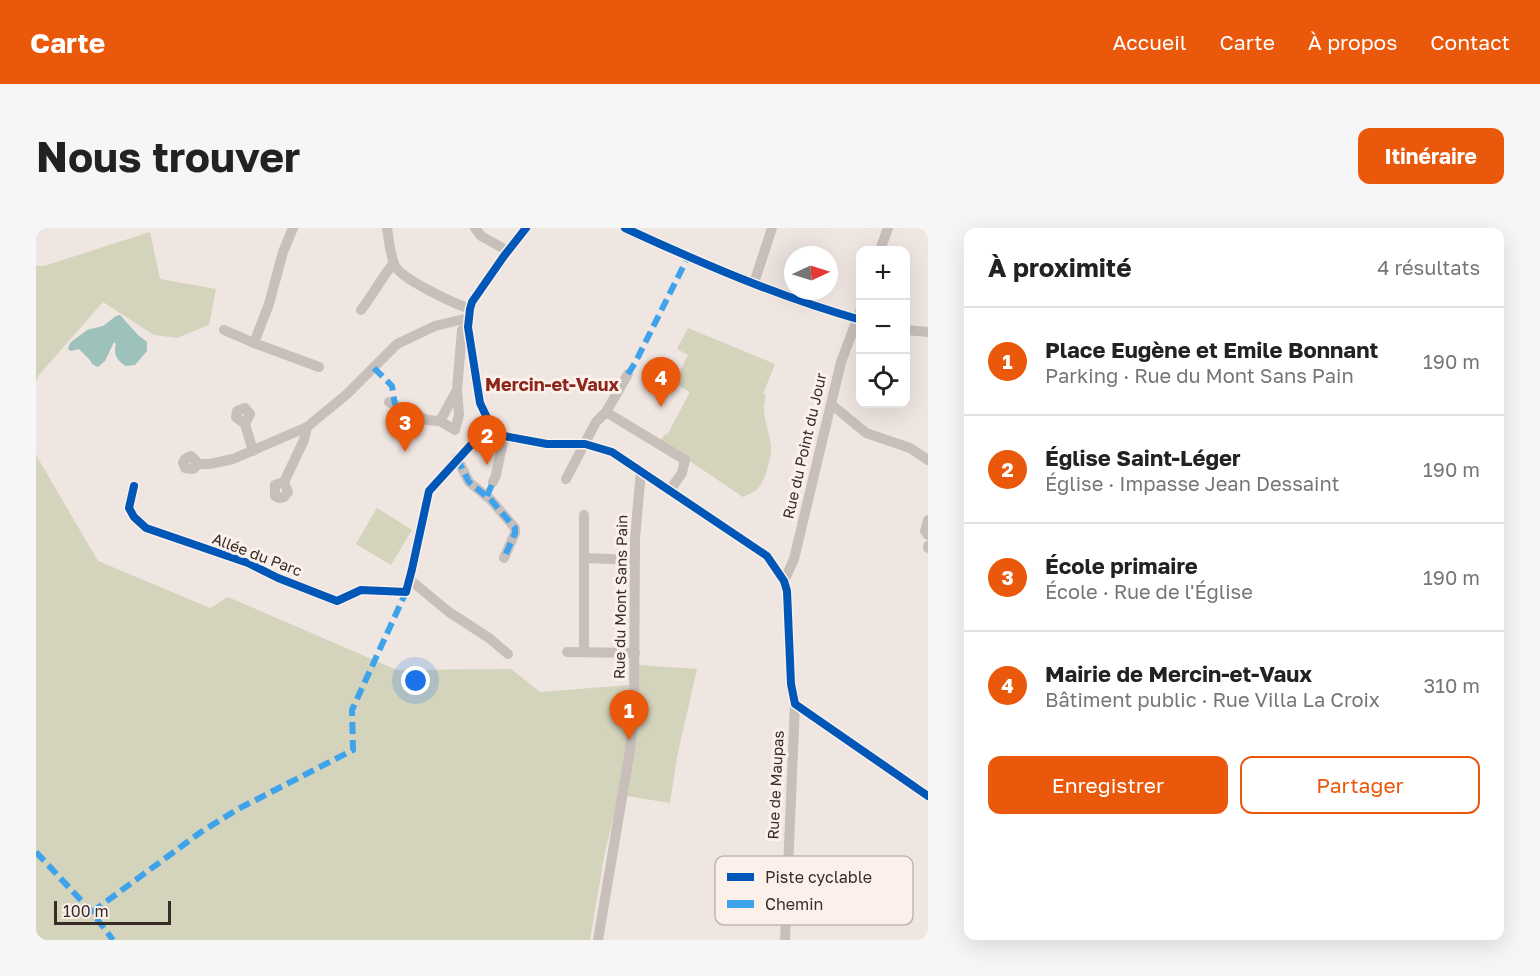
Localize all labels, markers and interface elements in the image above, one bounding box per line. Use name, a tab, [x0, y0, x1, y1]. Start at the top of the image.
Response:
text: Carte	[30, 26, 105, 59]
text: Accueil	[1113, 29, 1186, 55]
text: Carte	[1219, 29, 1275, 55]
text: À propos	[1308, 29, 1397, 55]
text: Contact	[1430, 29, 1510, 55]
button: Itinéraire	[1358, 128, 1504, 184]
text: Nous trouver	[36, 131, 300, 181]
north arrow	[784, 246, 838, 300]
map controls	[856, 246, 910, 408]
button: +	[856, 246, 910, 300]
text: À proximité	[988, 252, 1132, 283]
text: 4 résultats	[1377, 255, 1480, 279]
button: −	[856, 300, 910, 354]
text: Place Eugène et Emile Bonnant	[1045, 336, 1378, 363]
text: 1	[1002, 349, 1013, 373]
text: 190 m	[1423, 349, 1480, 373]
button: locate	[856, 354, 910, 408]
pin: 4	[642, 358, 680, 407]
text: Parking · Rue du Mont Sans Pain	[1045, 363, 1354, 387]
street label: Rue du Point du Jour	[778, 371, 830, 521]
district label: Mercin-et-Vaux	[485, 373, 619, 395]
pin: 3	[386, 402, 424, 452]
pin: 2	[468, 416, 506, 465]
text: Église Saint-Léger	[1045, 444, 1241, 471]
text: 2	[1001, 457, 1014, 481]
text: 190 m	[1423, 457, 1480, 481]
text: Église · Impasse Jean Dessaint	[1045, 471, 1340, 495]
street label: Rue du Mont Sans Pain	[610, 515, 630, 679]
street label: Allée du Parc	[210, 529, 305, 579]
text: École primaire	[1045, 552, 1198, 579]
text: 3	[1001, 565, 1014, 589]
text: 190 m	[1423, 565, 1480, 589]
text: École · Rue de l'Église	[1045, 579, 1253, 603]
text: Mairie de Mercin-et-Vaux	[1045, 660, 1312, 687]
your location	[401, 666, 430, 695]
text: 4	[1001, 673, 1014, 697]
text: 310 m	[1424, 673, 1480, 697]
text: Bâtiment public · Rue Villa La Croix	[1045, 687, 1380, 711]
pin: 1	[610, 690, 648, 740]
street label: Rue de Maupas	[763, 730, 787, 840]
button: Enregistrer	[988, 756, 1228, 814]
button: Partager	[1240, 756, 1480, 814]
legend	[715, 856, 913, 925]
text: Piste cyclable	[765, 867, 872, 887]
text: Chemin	[765, 894, 823, 914]
scale bar	[54, 898, 171, 926]
text: 100 m	[63, 901, 109, 921]

